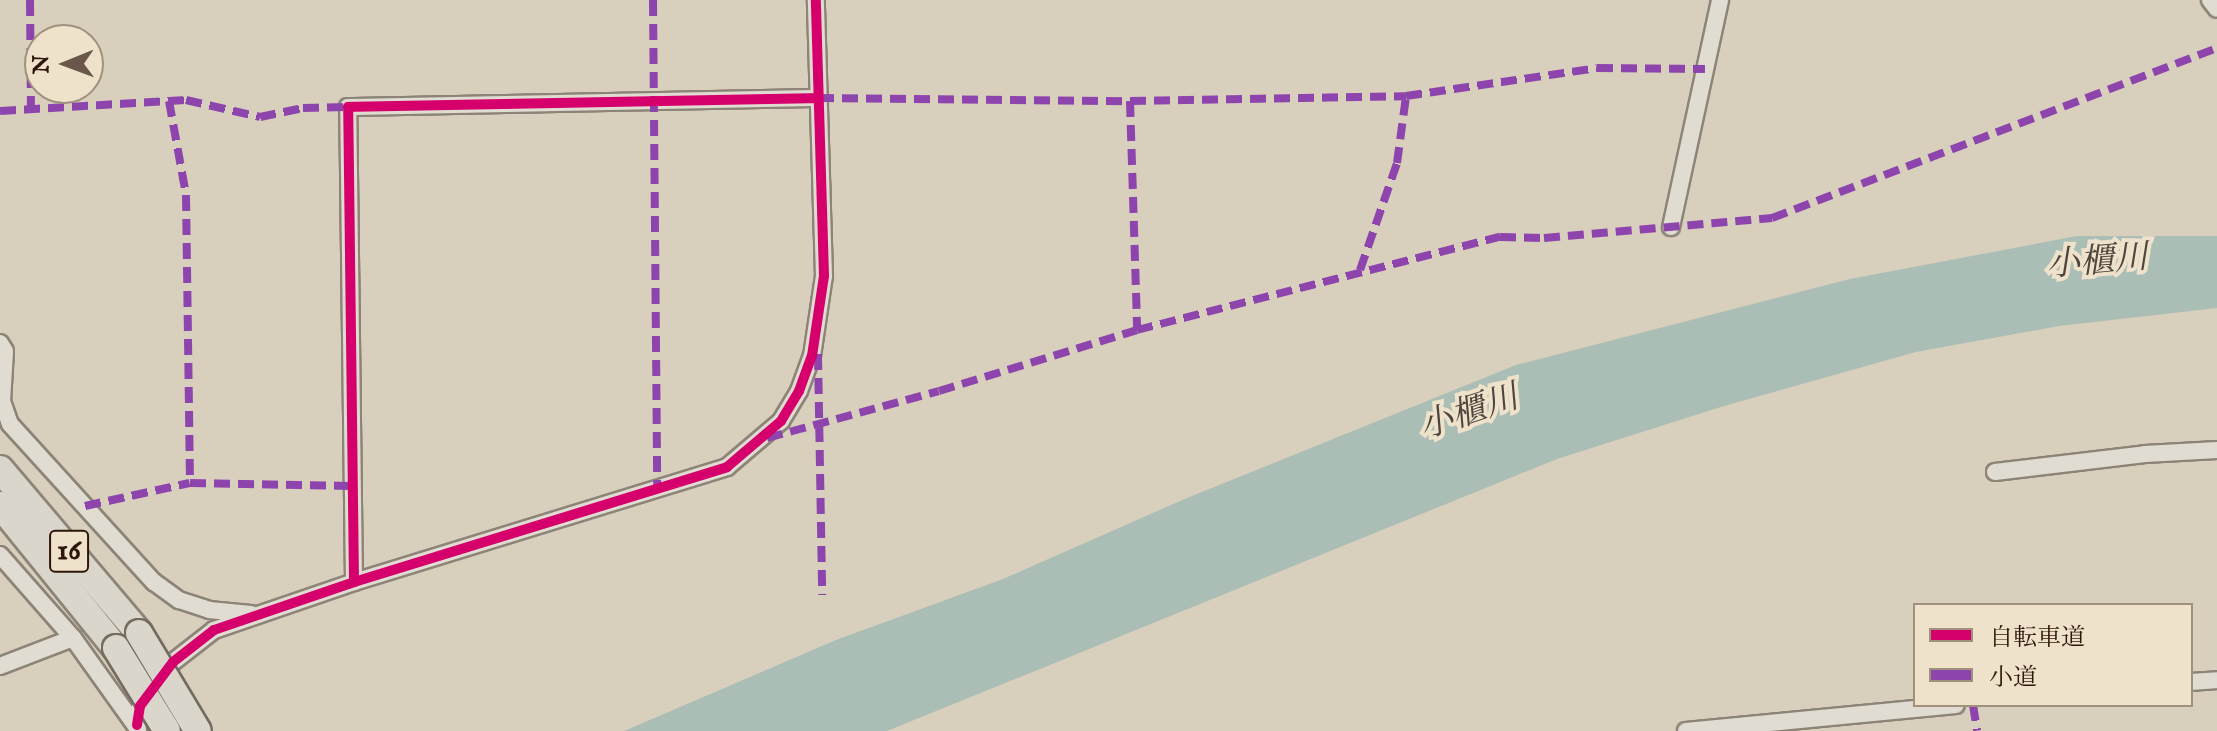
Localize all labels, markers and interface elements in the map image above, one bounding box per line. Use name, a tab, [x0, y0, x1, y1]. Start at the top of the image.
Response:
north arrow	[24, 24, 104, 104]
text: N	[28, 55, 56, 74]
water label: 小櫃川	[2044, 237, 2150, 287]
water label: 小櫃川	[1414, 377, 1524, 449]
road number: 16	[49, 525, 89, 577]
legend	[1913, 603, 2193, 707]
text: 自転車道	[1989, 623, 2085, 654]
text: 小道	[1989, 663, 2037, 694]

